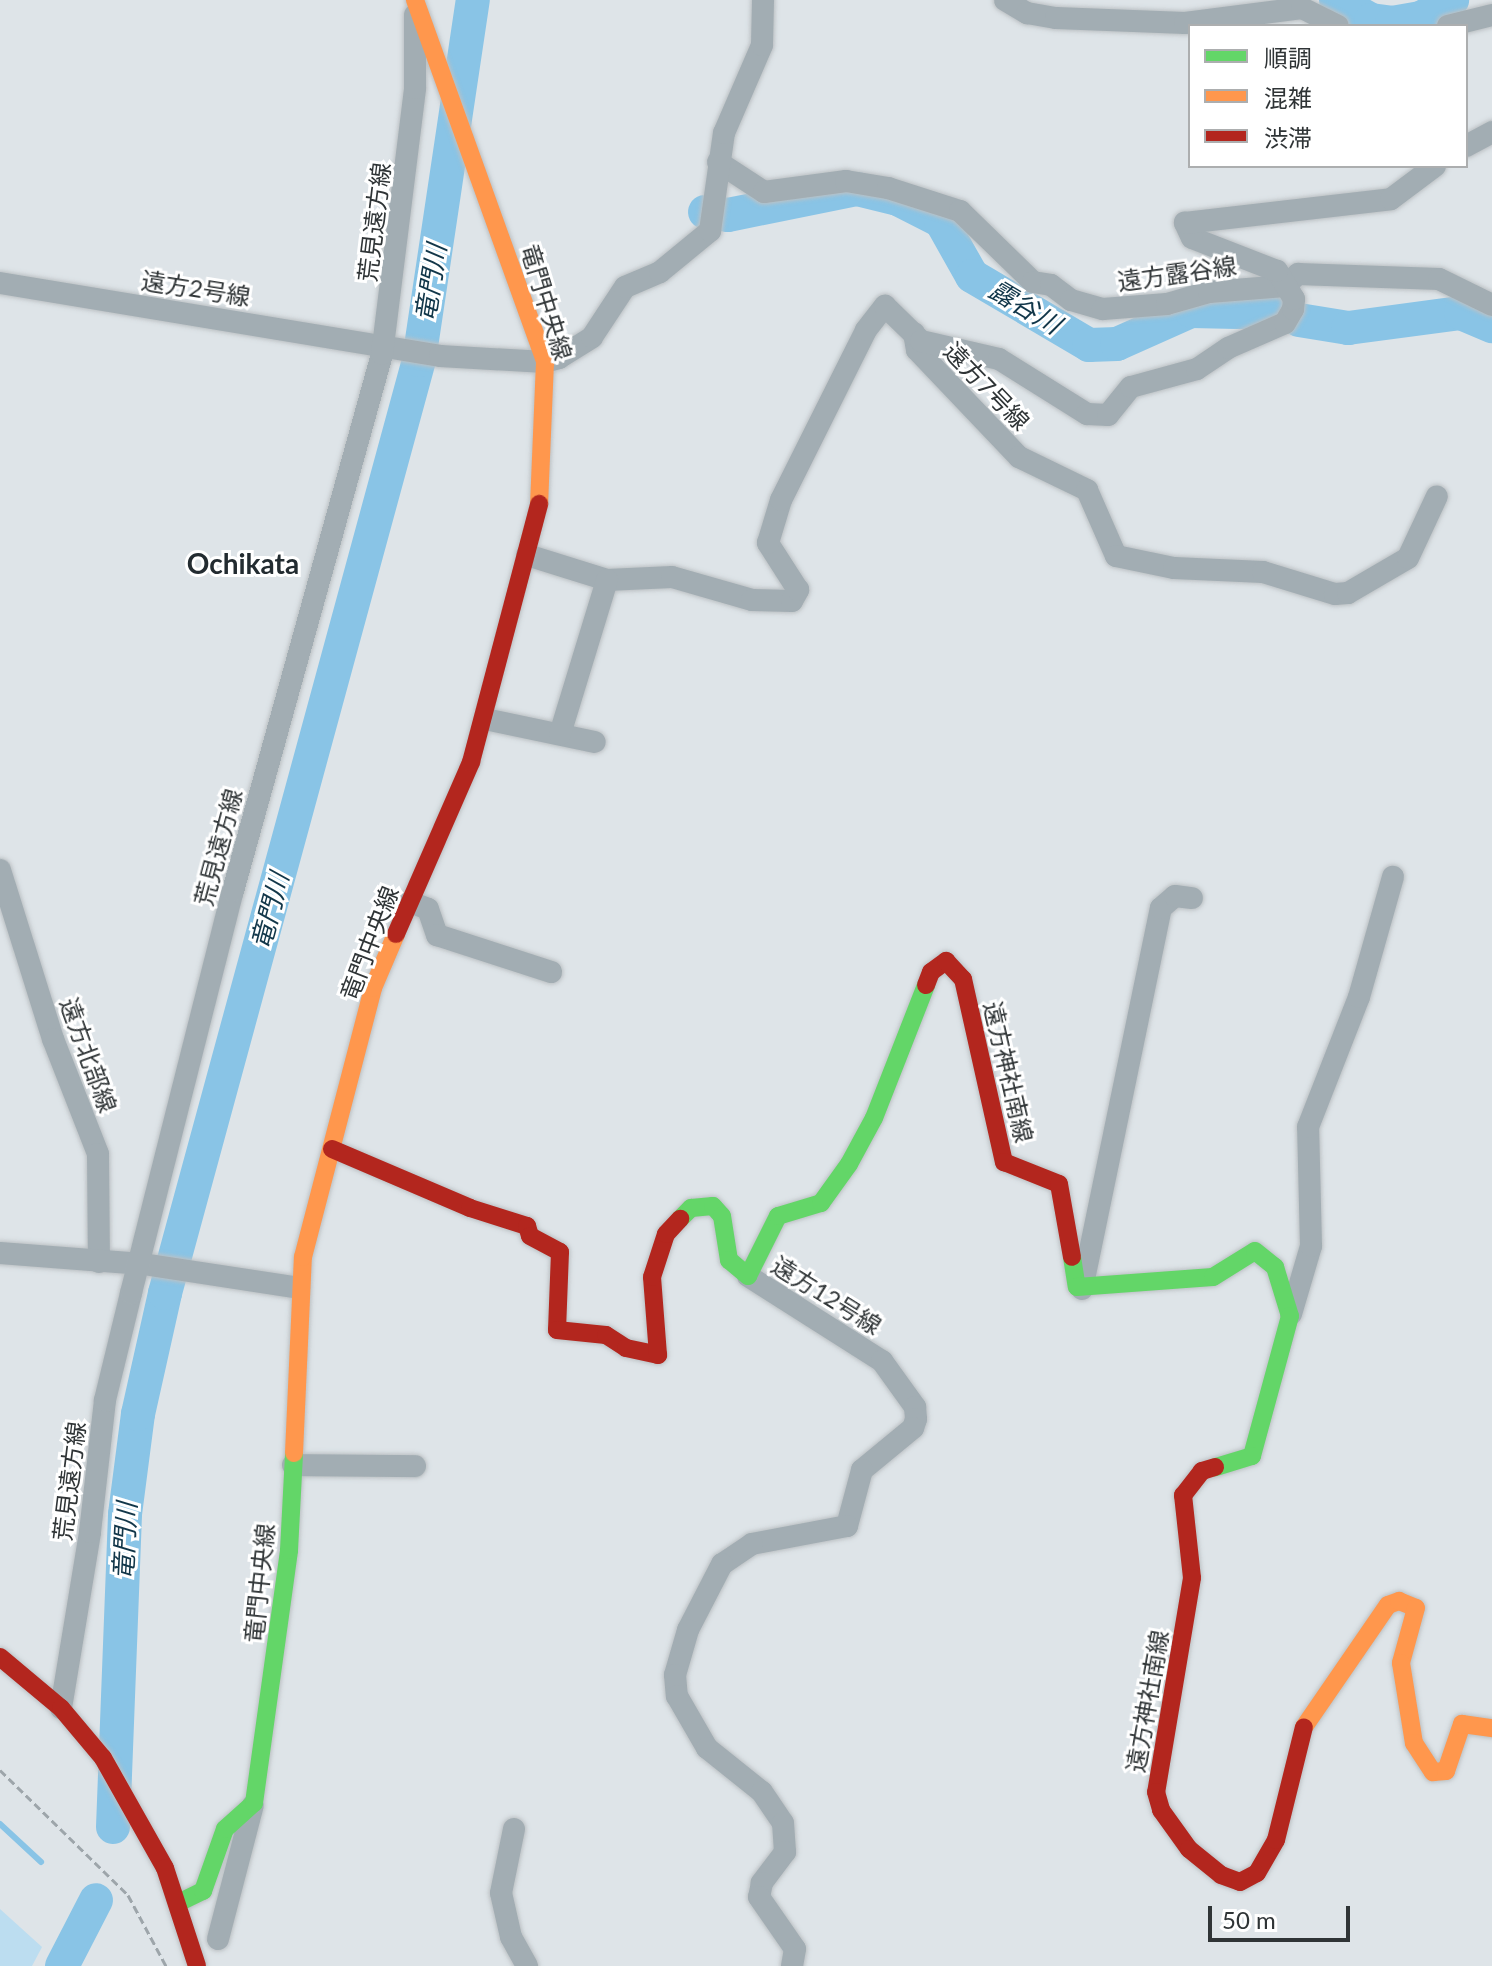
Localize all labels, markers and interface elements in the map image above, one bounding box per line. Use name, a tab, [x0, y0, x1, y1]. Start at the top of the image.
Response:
legend	[1188, 24, 1468, 168]
text: 順調	[1264, 43, 1312, 72]
text: 混雑	[1264, 83, 1312, 112]
text: 渋滞	[1264, 123, 1312, 152]
street label: 荒見遠方線	[352, 161, 396, 283]
street label: 竜門中央線	[516, 240, 578, 364]
water label: 竜門川	[409, 242, 453, 324]
street label: 遠方露谷線	[1116, 250, 1238, 296]
street label: 遠方2号線	[139, 265, 253, 311]
water label: 露谷川	[984, 274, 1066, 340]
street label: 遠方7号線	[938, 336, 1036, 436]
district label: Ochikata	[187, 546, 299, 580]
street label: 荒見遠方線	[189, 785, 247, 909]
water label: 竜門川	[245, 869, 295, 953]
street label: 竜門中央線	[334, 882, 404, 1004]
street label: 遠方北部線	[55, 994, 123, 1116]
street label: 遠方神社南線	[979, 999, 1039, 1145]
street label: 遠方12号線	[767, 1250, 887, 1340]
street label: 荒見遠方線	[47, 1420, 91, 1542]
water label: 竜門川	[107, 1501, 143, 1581]
street label: 竜門中央線	[238, 1522, 280, 1644]
street label: 遠方神社南線	[1120, 1628, 1174, 1774]
scale bar	[1212, 1890, 1354, 1940]
text: 50 m	[1222, 1905, 1276, 1934]

